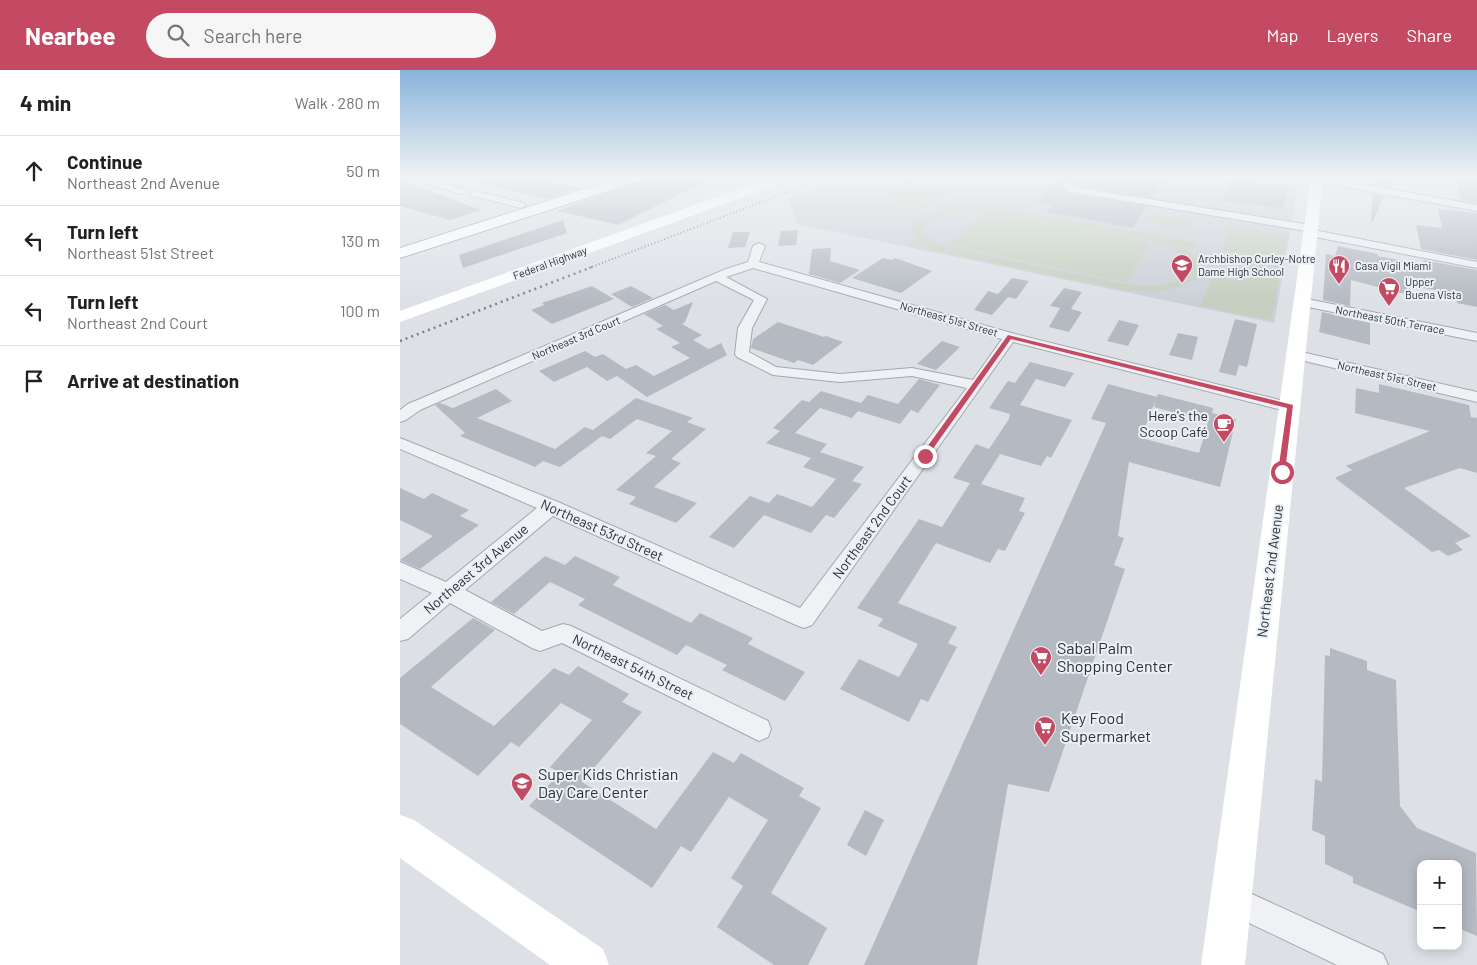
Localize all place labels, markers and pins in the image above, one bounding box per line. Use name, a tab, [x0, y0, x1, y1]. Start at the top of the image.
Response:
place label: Archbishop Curley-Notre Dame High School	[1198, 252, 1316, 278]
school or university icon: Archbishop Curley-Notre Dame High School	[1170, 253, 1194, 284]
restaurant icon: Casa Vigil Miami	[1327, 254, 1351, 285]
place label: Casa Vigil Miami	[1355, 259, 1431, 272]
place label: Upper Buena Vista	[1405, 275, 1461, 301]
supermarket icon: Upper Buena Vista	[1377, 276, 1401, 307]
place label: Here's the Scoop Café	[1140, 407, 1208, 440]
cafe icon: Here's the Scoop Café	[1212, 412, 1236, 443]
place label: Sabal Palm Shopping Center	[1057, 638, 1173, 675]
supermarket icon: Sabal Palm Shopping Center	[1029, 645, 1053, 676]
place label: Key Food Supermarket	[1061, 708, 1151, 745]
supermarket icon: Key Food Supermarket	[1033, 715, 1057, 746]
place label: Super Kids Christian Day Care Center	[538, 764, 678, 801]
school or university icon: Super Kids Christian Day Care Center	[510, 771, 534, 802]

